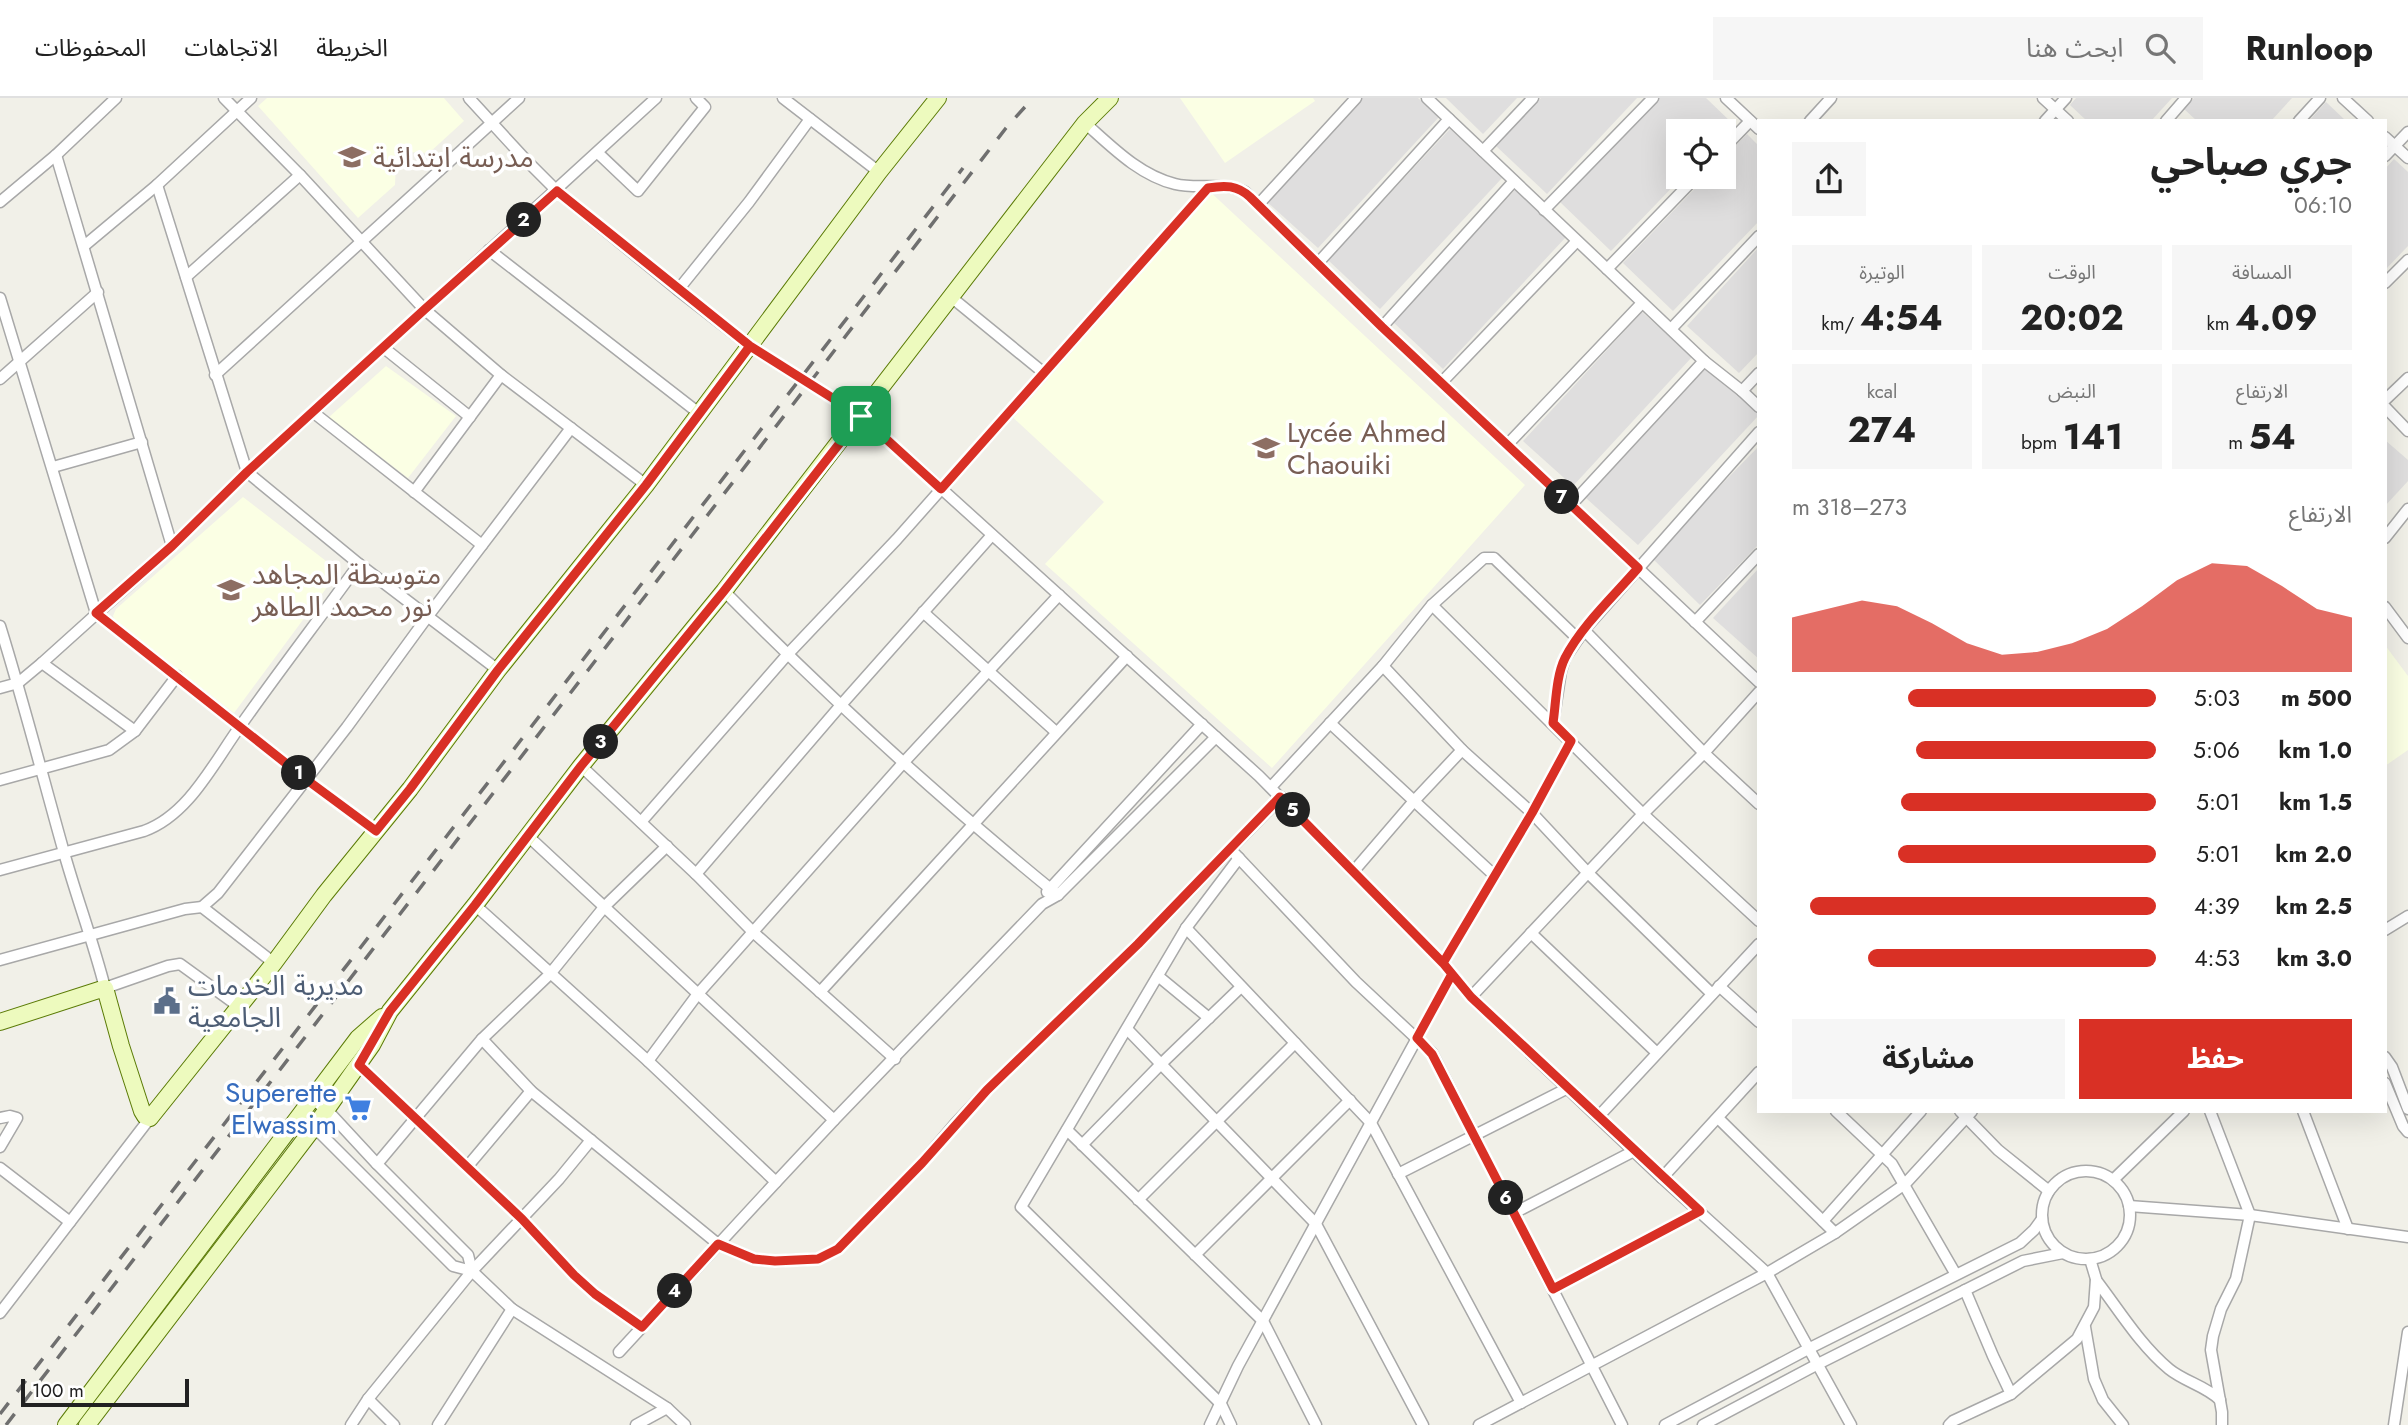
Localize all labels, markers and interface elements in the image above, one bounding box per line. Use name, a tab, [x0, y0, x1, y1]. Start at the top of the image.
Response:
search box	[1713, 17, 2203, 80]
text: Runloop	[2245, 25, 2373, 72]
text: ابحث هنا	[2026, 29, 2123, 67]
icon: search	[2141, 29, 2179, 67]
text: المحفوظات	[35, 30, 146, 65]
text: الاتجاهات	[184, 30, 278, 65]
text: الخريطة	[316, 30, 388, 65]
map controls	[1666, 119, 1736, 189]
button: locate	[1666, 119, 1736, 189]
text: جري صباحي	[2150, 134, 2352, 189]
place label: مدرسة ابتدائية	[373, 137, 534, 178]
school or university icon: مدرسة ابتدائية	[337, 142, 367, 172]
button: share	[1792, 142, 1866, 216]
text: 06:10	[2294, 188, 2352, 222]
pin: 2	[506, 202, 542, 238]
text: 2	[517, 206, 530, 233]
text: الوتيرة	[1859, 259, 1905, 286]
text: الوقت	[2048, 259, 2096, 286]
text: المسافة	[2232, 259, 2292, 286]
text: 4:54	[1860, 293, 1943, 343]
text: 20:02	[2020, 293, 2124, 343]
text: 4.09	[2235, 293, 2318, 343]
text: /km	[1821, 310, 1860, 337]
text: km	[2206, 310, 2235, 337]
text: kcal	[1867, 378, 1897, 405]
text: النبض	[2048, 378, 2096, 405]
text: الارتفاع	[2236, 378, 2288, 405]
pin	[831, 386, 891, 446]
icon: arrive	[842, 397, 880, 435]
text: 274	[1848, 405, 1916, 455]
place label: Lycée Ahmed Chaouiki	[1287, 412, 1446, 485]
text: 141	[2063, 412, 2123, 462]
text: 54	[2249, 412, 2296, 462]
text: bpm	[2021, 429, 2063, 456]
text: m	[2228, 429, 2249, 456]
school or university icon: Lycée Ahmed Chaouiki	[1251, 433, 1281, 463]
pin: 7	[1544, 480, 1580, 514]
text: 7	[1556, 483, 1567, 510]
text: 273–318 m	[1792, 490, 1907, 524]
text: الارتفاع	[2289, 497, 2352, 531]
place label: متوسطة المجاهد نور محمد الطاهر	[251, 554, 441, 627]
school or university icon: متوسطة المجاهد نور محمد الطاهر	[216, 575, 246, 605]
text: 5:03	[2194, 681, 2240, 715]
text: 500 m	[2281, 681, 2352, 715]
pin: 3	[584, 724, 618, 760]
text: 3	[595, 728, 606, 755]
text: 5:06	[2193, 733, 2240, 767]
text: 1.0 km	[2279, 733, 2352, 767]
pin: 1	[282, 756, 316, 790]
text: 1	[294, 759, 303, 786]
text: 5:01	[2196, 785, 2240, 819]
text: 1.5 km	[2279, 785, 2352, 819]
pin: 5	[1276, 792, 1310, 828]
text: 5	[1286, 796, 1299, 823]
text: 5:01	[2196, 837, 2240, 871]
text: 2.0 km	[2275, 837, 2352, 871]
text: 4:39	[2194, 889, 2240, 923]
text: 2.5 km	[2276, 889, 2352, 923]
text: 4:53	[2194, 941, 2240, 975]
text: 3.0 km	[2276, 941, 2352, 975]
place label: مديرية الخدمات الجامعية	[188, 965, 364, 1038]
public building icon: مديرية الخدمات الجامعية	[152, 986, 182, 1016]
button: مشاركة	[1792, 1019, 2065, 1099]
button: حفظ	[2079, 1019, 2352, 1099]
place label: Superette Elwassim	[225, 1072, 337, 1145]
supermarket icon: Superette Elwassim	[343, 1093, 373, 1123]
pin: 6	[1488, 1180, 1524, 1216]
text: 6	[1499, 1184, 1512, 1211]
pin: 4	[658, 1274, 692, 1308]
text: 4	[668, 1277, 681, 1304]
scale bar	[21, 1376, 189, 1408]
text: 100 m	[32, 1377, 84, 1404]

